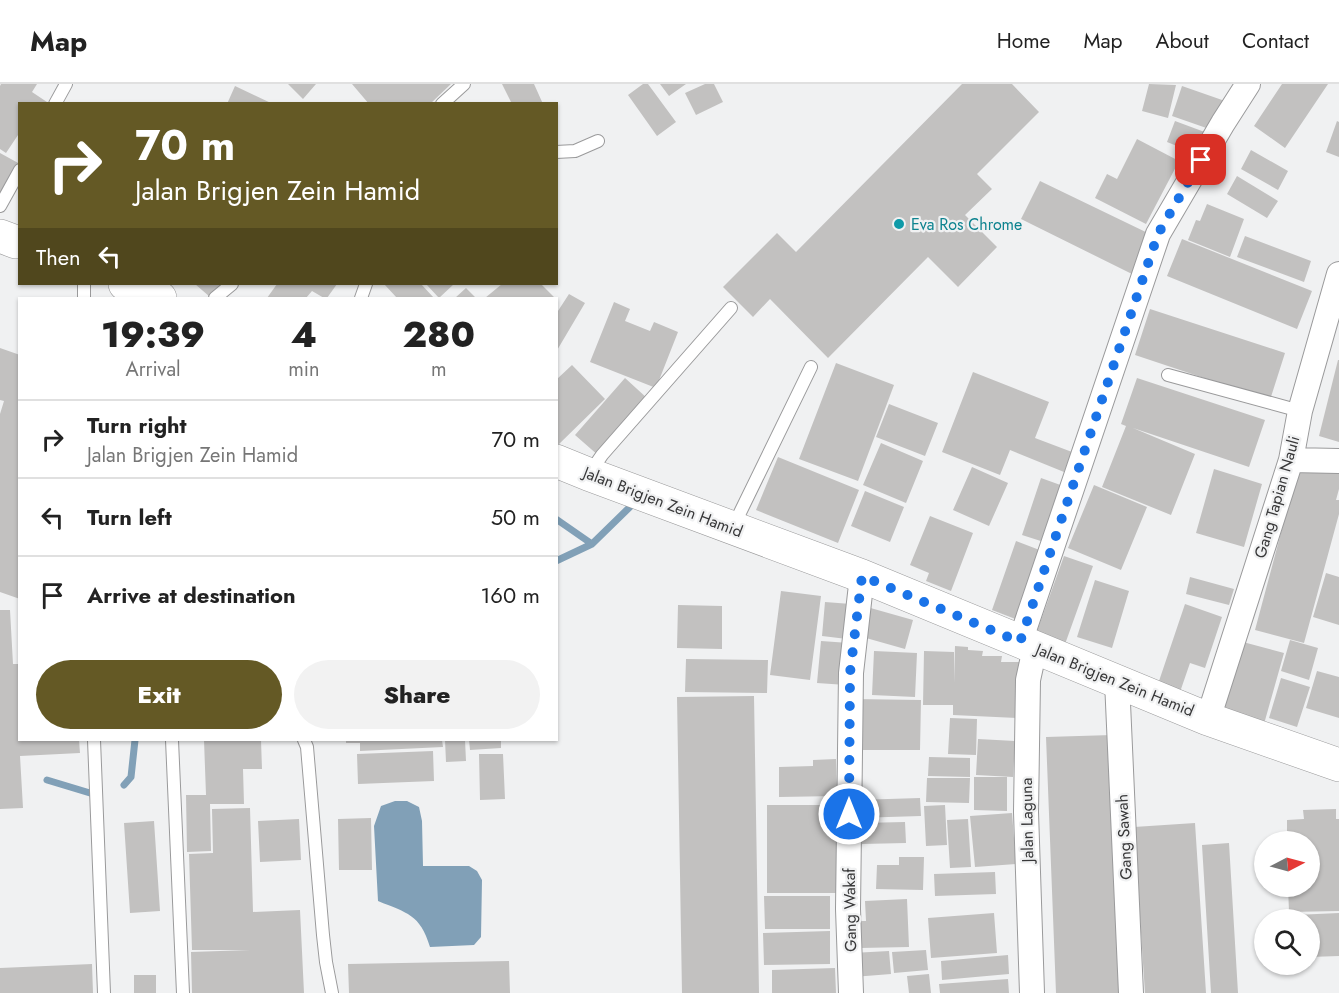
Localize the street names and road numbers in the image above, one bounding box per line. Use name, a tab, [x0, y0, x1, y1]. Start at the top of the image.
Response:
street label: Gang Tapian Nauli	[1249, 433, 1305, 561]
street label: Jalan Brigjen Zein Hamid	[578, 460, 746, 543]
street label: Jalan Brigjen Zein Hamid	[1031, 637, 1198, 722]
street label: Jalan Laguna	[1015, 777, 1039, 865]
street label: Gang Sawah	[1110, 794, 1138, 880]
street label: Gang Wakaf	[838, 868, 862, 952]

